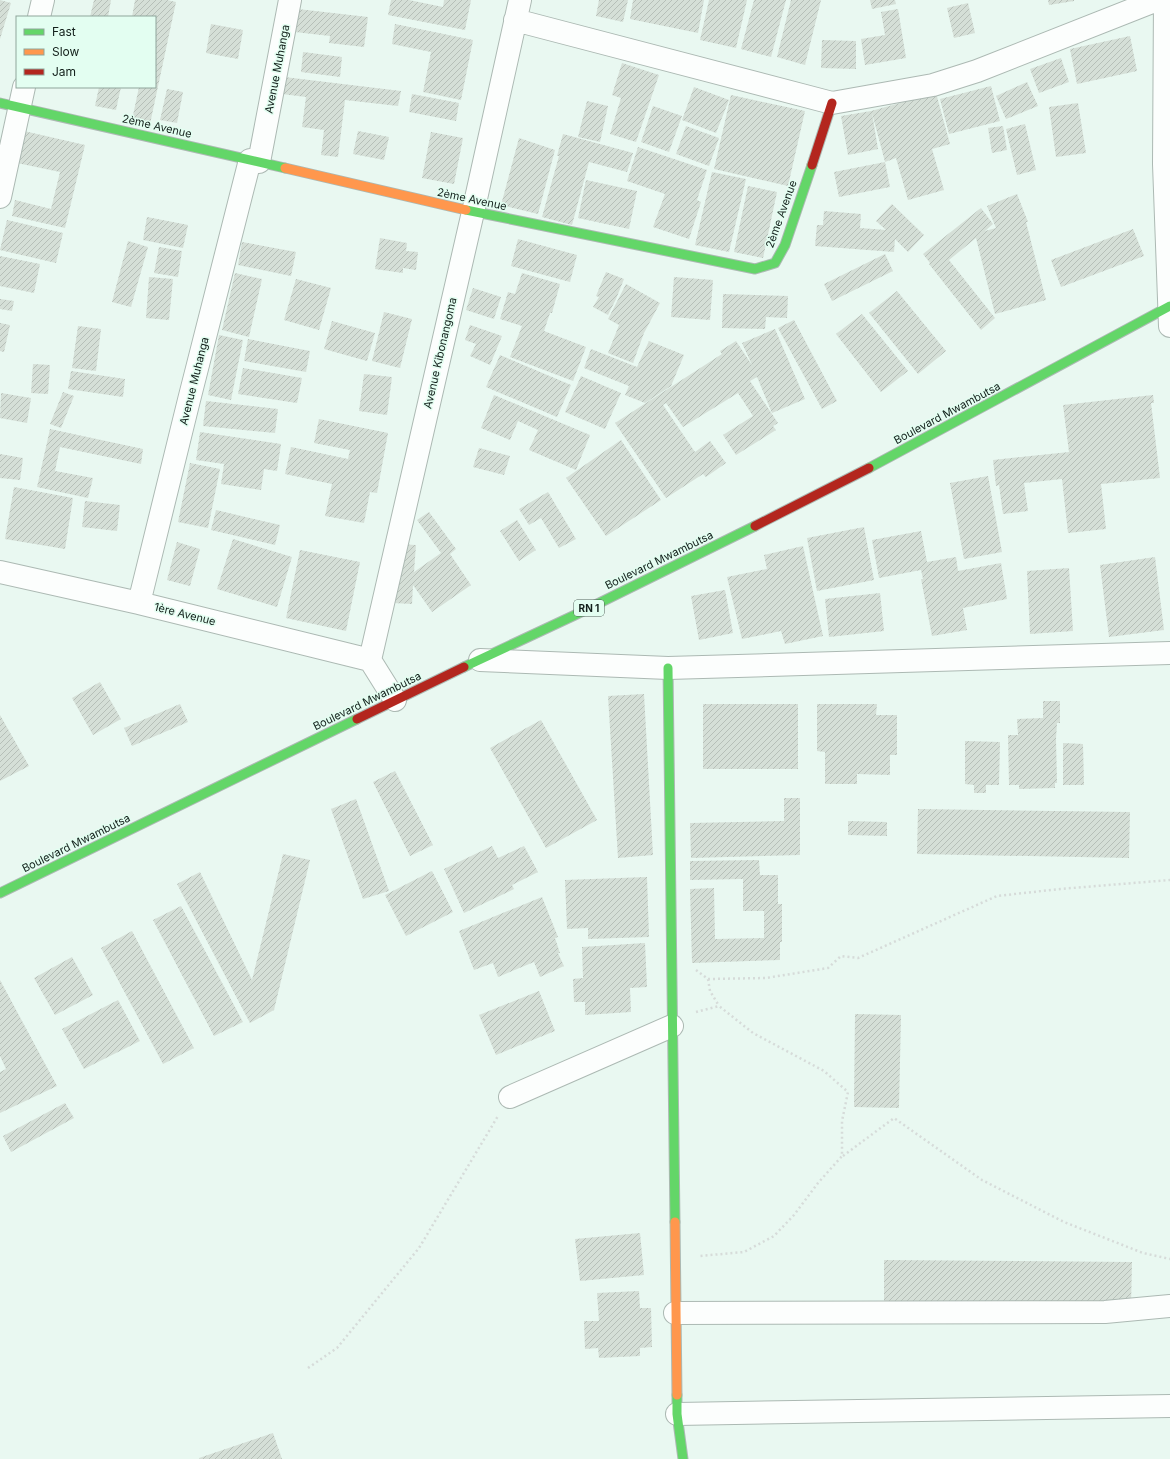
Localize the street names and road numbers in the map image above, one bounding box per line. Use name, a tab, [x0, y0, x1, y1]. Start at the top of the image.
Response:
street label: Avenue Muhanga	[262, 23, 292, 115]
street label: 2ème Avenue	[121, 111, 193, 141]
street label: 2ème Avenue	[762, 178, 800, 250]
street label: 2ème Avenue	[436, 185, 508, 213]
street label: Avenue Kibonangoma	[420, 296, 460, 410]
street label: Avenue Muhanga	[176, 336, 212, 426]
street label: Boulevard Mwambutsa	[891, 379, 1003, 447]
street label: Boulevard Mwambutsa	[603, 528, 715, 592]
street label: 1ère Avenue	[153, 600, 217, 628]
road number: RN 1	[574, 600, 604, 616]
street label: Boulevard Mwambutsa	[311, 669, 423, 733]
street label: Boulevard Mwambutsa	[20, 811, 132, 875]

